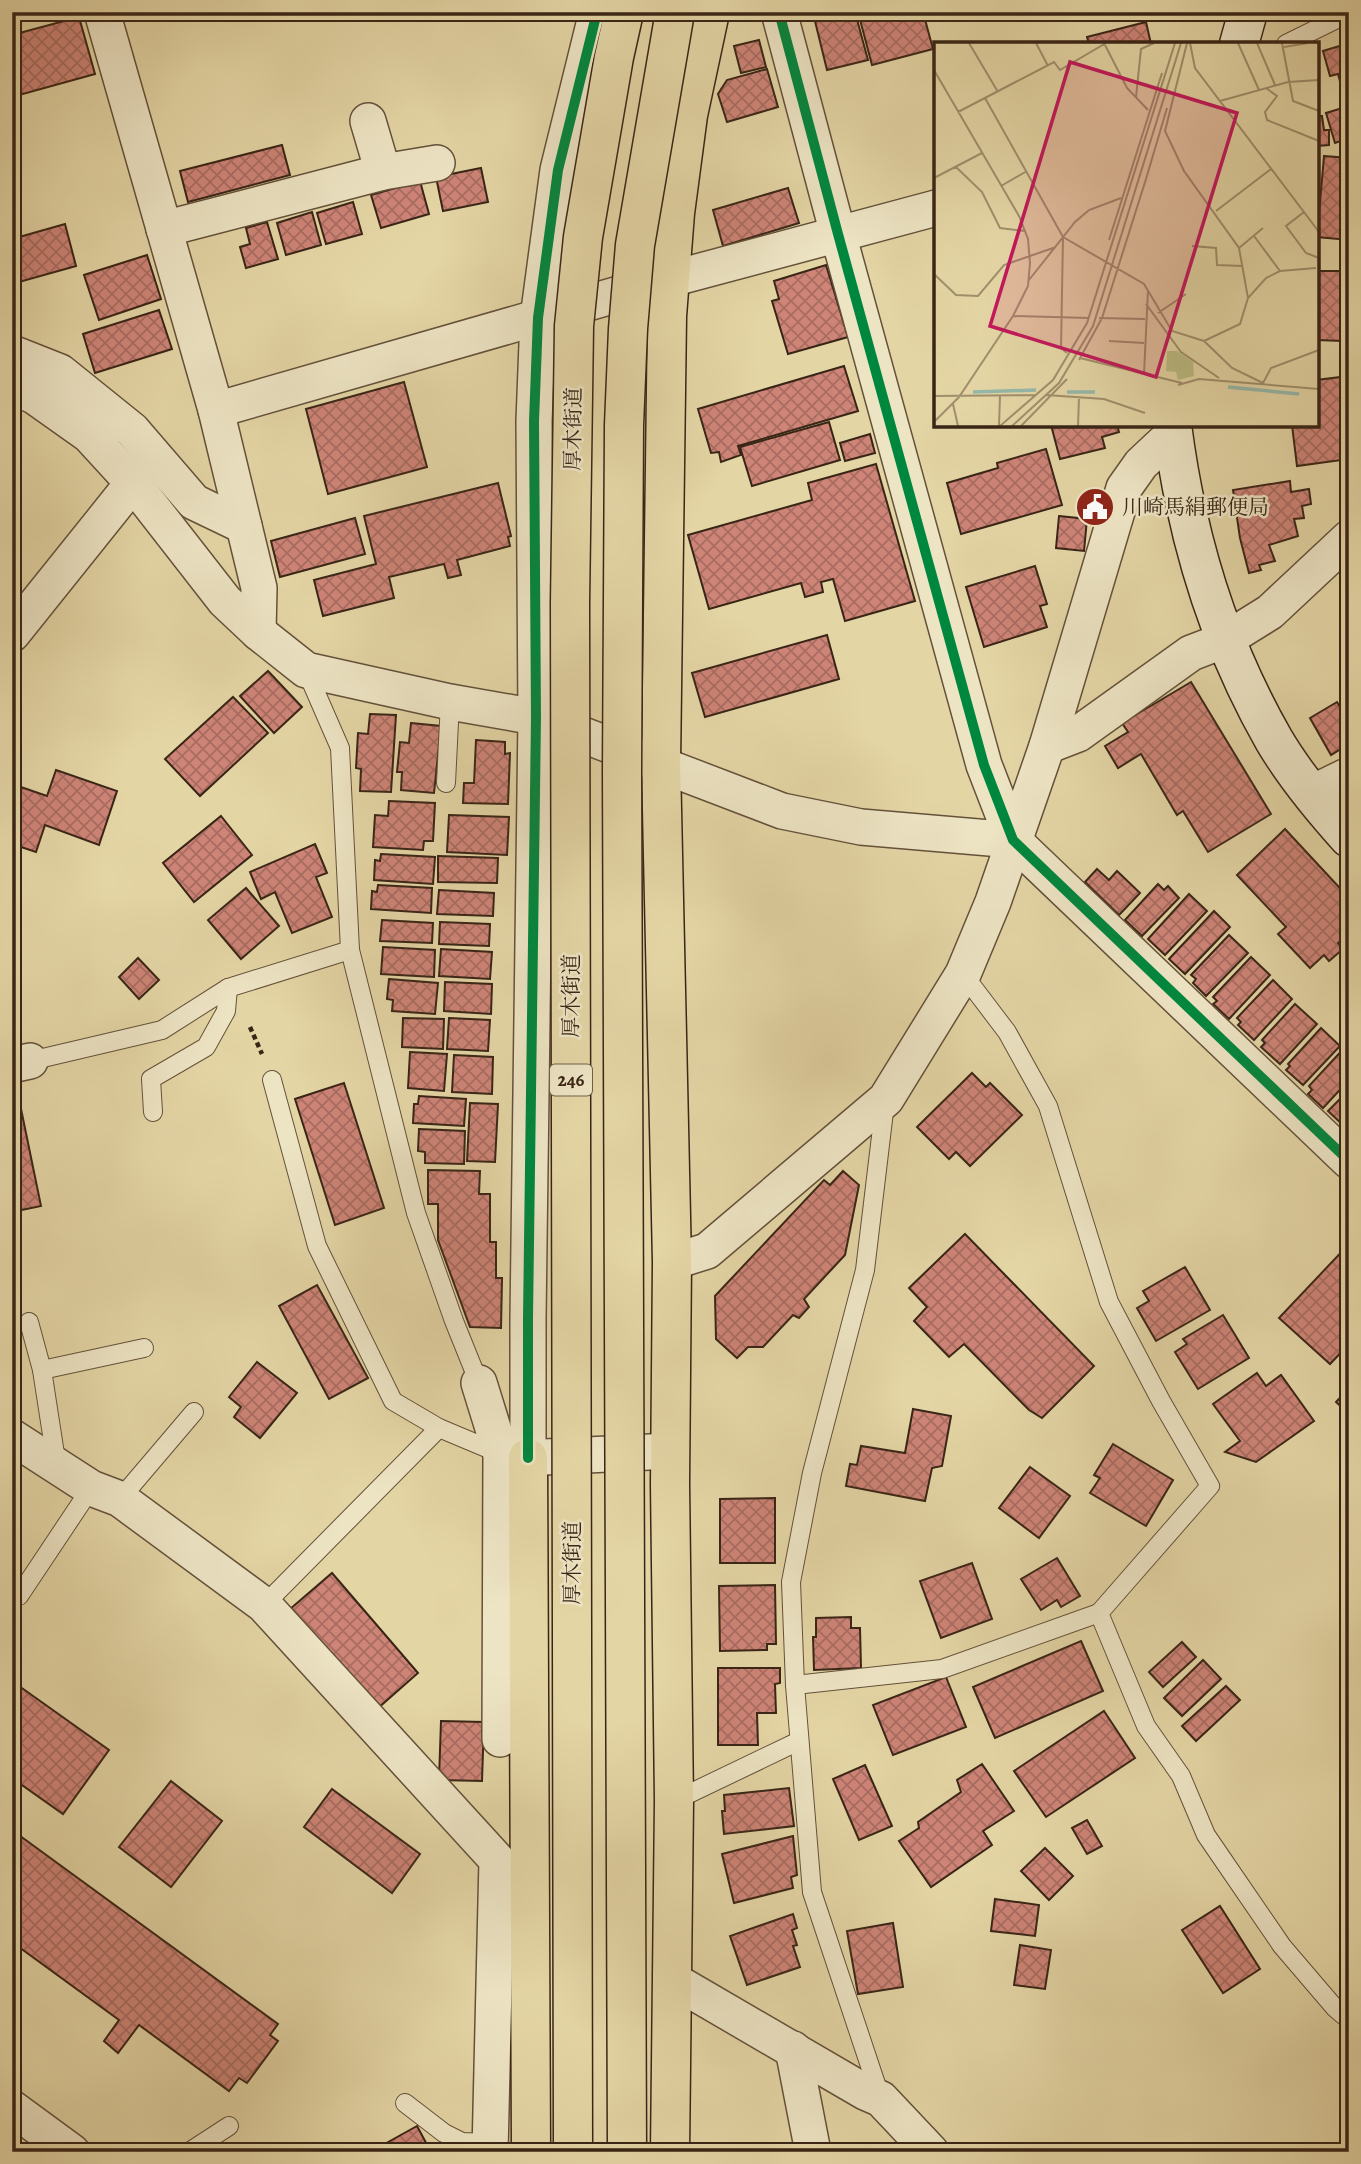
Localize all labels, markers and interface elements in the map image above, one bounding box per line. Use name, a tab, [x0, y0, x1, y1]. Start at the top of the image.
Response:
inset map	[934, 42, 1319, 427]
street label: 厚木街道	[558, 387, 588, 471]
public building icon: 川崎馬絹郵便局	[1074, 486, 1116, 528]
place label: 川崎馬絹郵便局	[1122, 493, 1269, 521]
street label: 厚木街道	[557, 954, 585, 1038]
road number: 246	[550, 1064, 592, 1096]
street label: 厚木街道	[558, 1521, 586, 1605]

